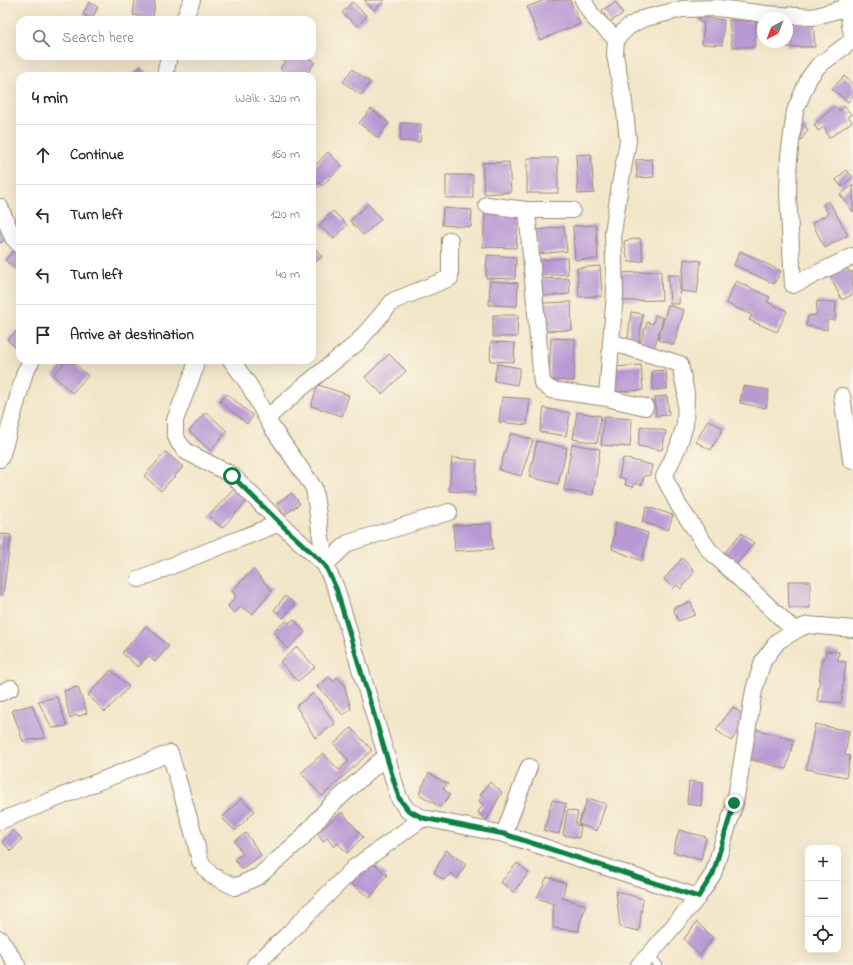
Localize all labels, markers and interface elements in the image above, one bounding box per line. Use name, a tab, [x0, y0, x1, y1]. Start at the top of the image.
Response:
north arrow	[757, 12, 793, 48]
search box	[16, 16, 316, 60]
icon: search	[30, 27, 52, 49]
text: Search here	[62, 27, 134, 49]
text: 4 min	[32, 86, 68, 111]
text: Walk · 320 m	[235, 89, 300, 108]
icon: ahead	[32, 144, 54, 166]
text: Continue	[70, 144, 124, 166]
text: 160 m	[271, 145, 300, 164]
icon: left	[32, 204, 54, 226]
text: Turn left	[70, 204, 123, 226]
text: 120 m	[270, 205, 300, 224]
icon: left	[32, 264, 54, 286]
text: Turn left	[70, 264, 123, 286]
text: 40 m	[276, 265, 300, 284]
icon: arrive	[32, 324, 54, 346]
text: Arrive at destination	[70, 324, 194, 346]
route start	[223, 467, 241, 485]
route end	[725, 794, 743, 812]
map controls	[805, 845, 841, 953]
button: +	[805, 845, 841, 881]
button: −	[805, 881, 841, 917]
button: locate	[805, 917, 841, 953]

